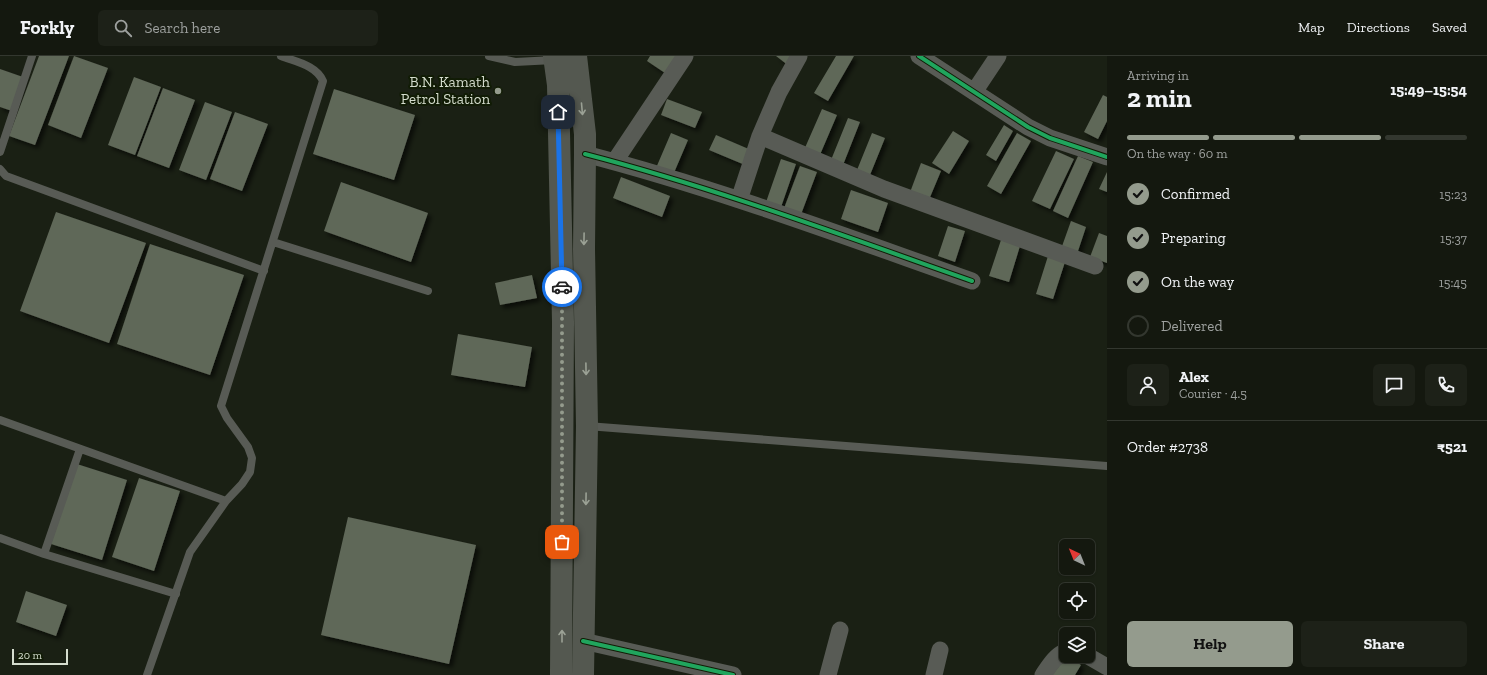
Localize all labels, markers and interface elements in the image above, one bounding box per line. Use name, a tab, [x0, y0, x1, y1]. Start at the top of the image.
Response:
search box	[98, 10, 378, 46]
text: Forkly	[20, 16, 74, 39]
icon: search	[112, 17, 134, 39]
text: Search here	[144, 19, 220, 37]
text: Map	[1298, 19, 1325, 36]
text: Directions	[1347, 19, 1410, 36]
text: Saved	[1432, 19, 1467, 36]
text: Arriving in	[1127, 68, 1189, 83]
place label: B.N. Kamath Petrol Station	[401, 73, 491, 108]
text: 15:49–15:54	[1390, 81, 1467, 99]
text: 2 min	[1127, 82, 1192, 114]
marker: B.N. Kamath Petrol Station	[493, 86, 503, 96]
pin	[541, 95, 575, 129]
icon: home	[547, 101, 569, 123]
one-way arrow	[579, 102, 586, 115]
text: On the way · 60 m	[1127, 146, 1227, 161]
icon: check	[1127, 183, 1149, 205]
text: Confirmed	[1161, 185, 1230, 203]
text: 15:23	[1439, 187, 1467, 202]
icon: check	[1127, 227, 1149, 249]
text: Preparing	[1161, 229, 1226, 247]
text: 15:37	[1440, 231, 1467, 246]
one-way arrow	[580, 232, 588, 245]
courier	[542, 267, 582, 307]
icon: check	[1127, 271, 1149, 293]
text: On the way	[1161, 273, 1234, 291]
text: 15:45	[1439, 275, 1467, 290]
icon: car	[551, 276, 573, 298]
text: Delivered	[1161, 317, 1223, 335]
one-way arrow	[582, 362, 590, 375]
button: person	[1127, 364, 1169, 406]
button: chat	[1373, 364, 1415, 406]
button: phone	[1425, 364, 1467, 406]
text: Alex	[1179, 368, 1209, 386]
text: Courier · 4.5	[1179, 386, 1247, 401]
text: Order #2738	[1127, 438, 1208, 456]
text: ₹521	[1437, 438, 1467, 456]
one-way arrow	[582, 492, 590, 505]
pin	[545, 525, 579, 559]
icon: bag	[551, 531, 573, 553]
north arrow	[1059, 539, 1095, 575]
map controls	[1059, 539, 1095, 663]
button: locate	[1059, 583, 1095, 619]
button: Help	[1127, 621, 1293, 667]
button: Share	[1301, 621, 1467, 667]
button: layers	[1059, 627, 1095, 663]
one-way arrow	[558, 630, 565, 643]
scale bar	[12, 647, 68, 666]
text: 20 m	[18, 649, 42, 662]

